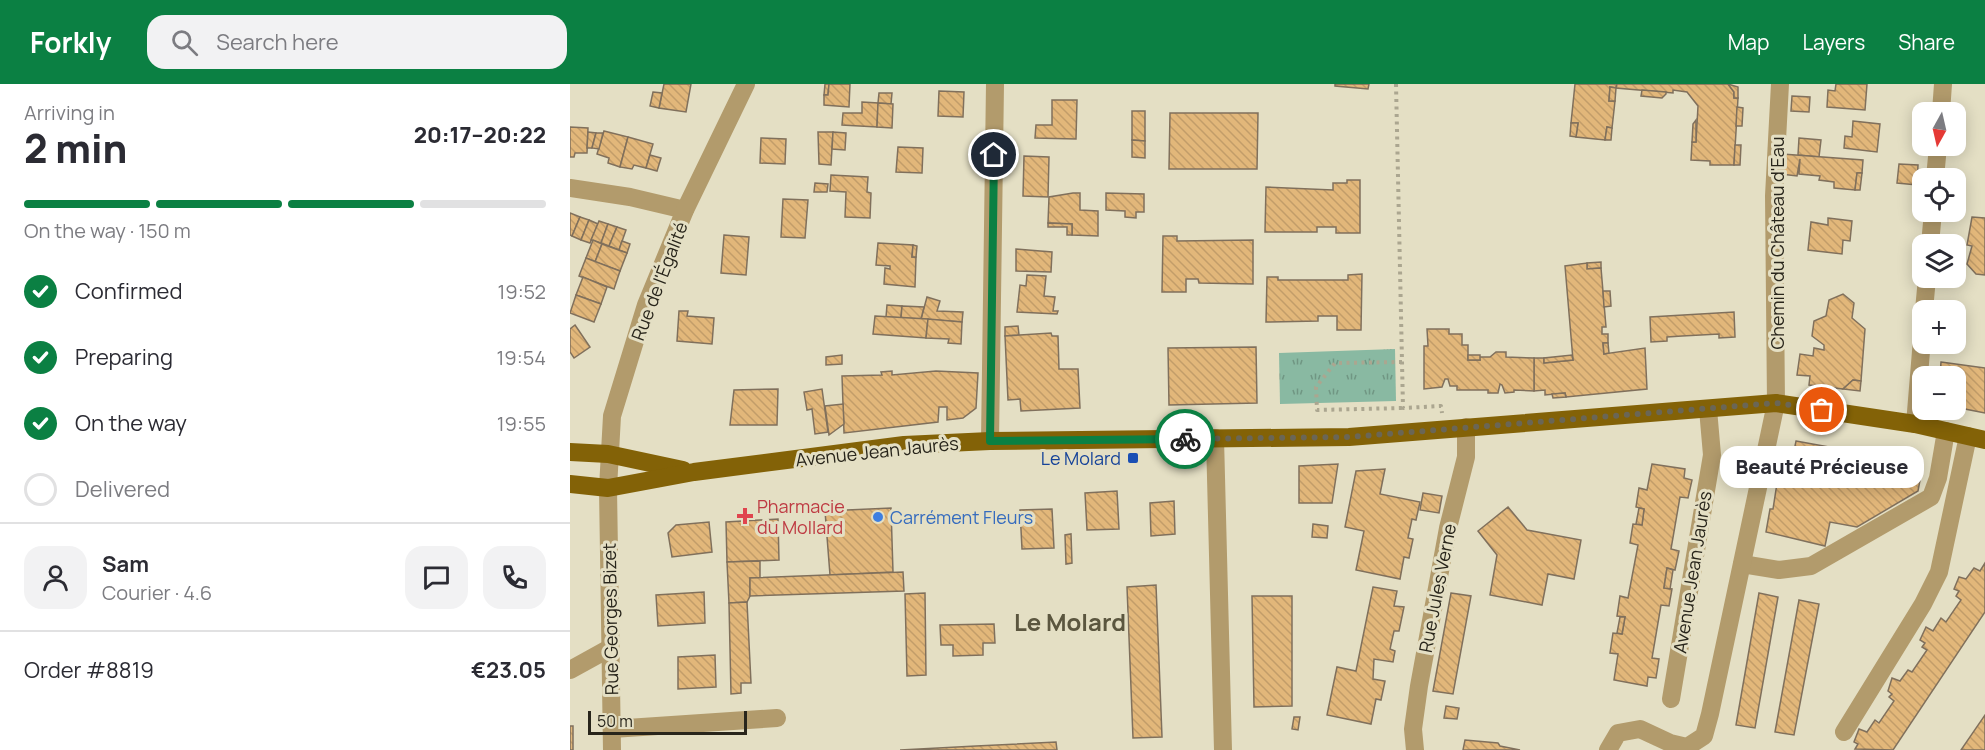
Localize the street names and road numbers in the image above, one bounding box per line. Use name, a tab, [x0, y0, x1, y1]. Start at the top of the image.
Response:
street label: Chemin du Château d'Eau	[1765, 136, 1789, 350]
street label: Rue de l'Égalité	[625, 218, 693, 344]
street label: Avenue Jean Jaurès	[794, 431, 960, 471]
street label: Avenue Jean Jaurès	[1667, 489, 1717, 655]
street label: Rue Jules Verne	[1413, 521, 1461, 655]
street label: Rue Georges Bizet	[597, 543, 623, 695]

